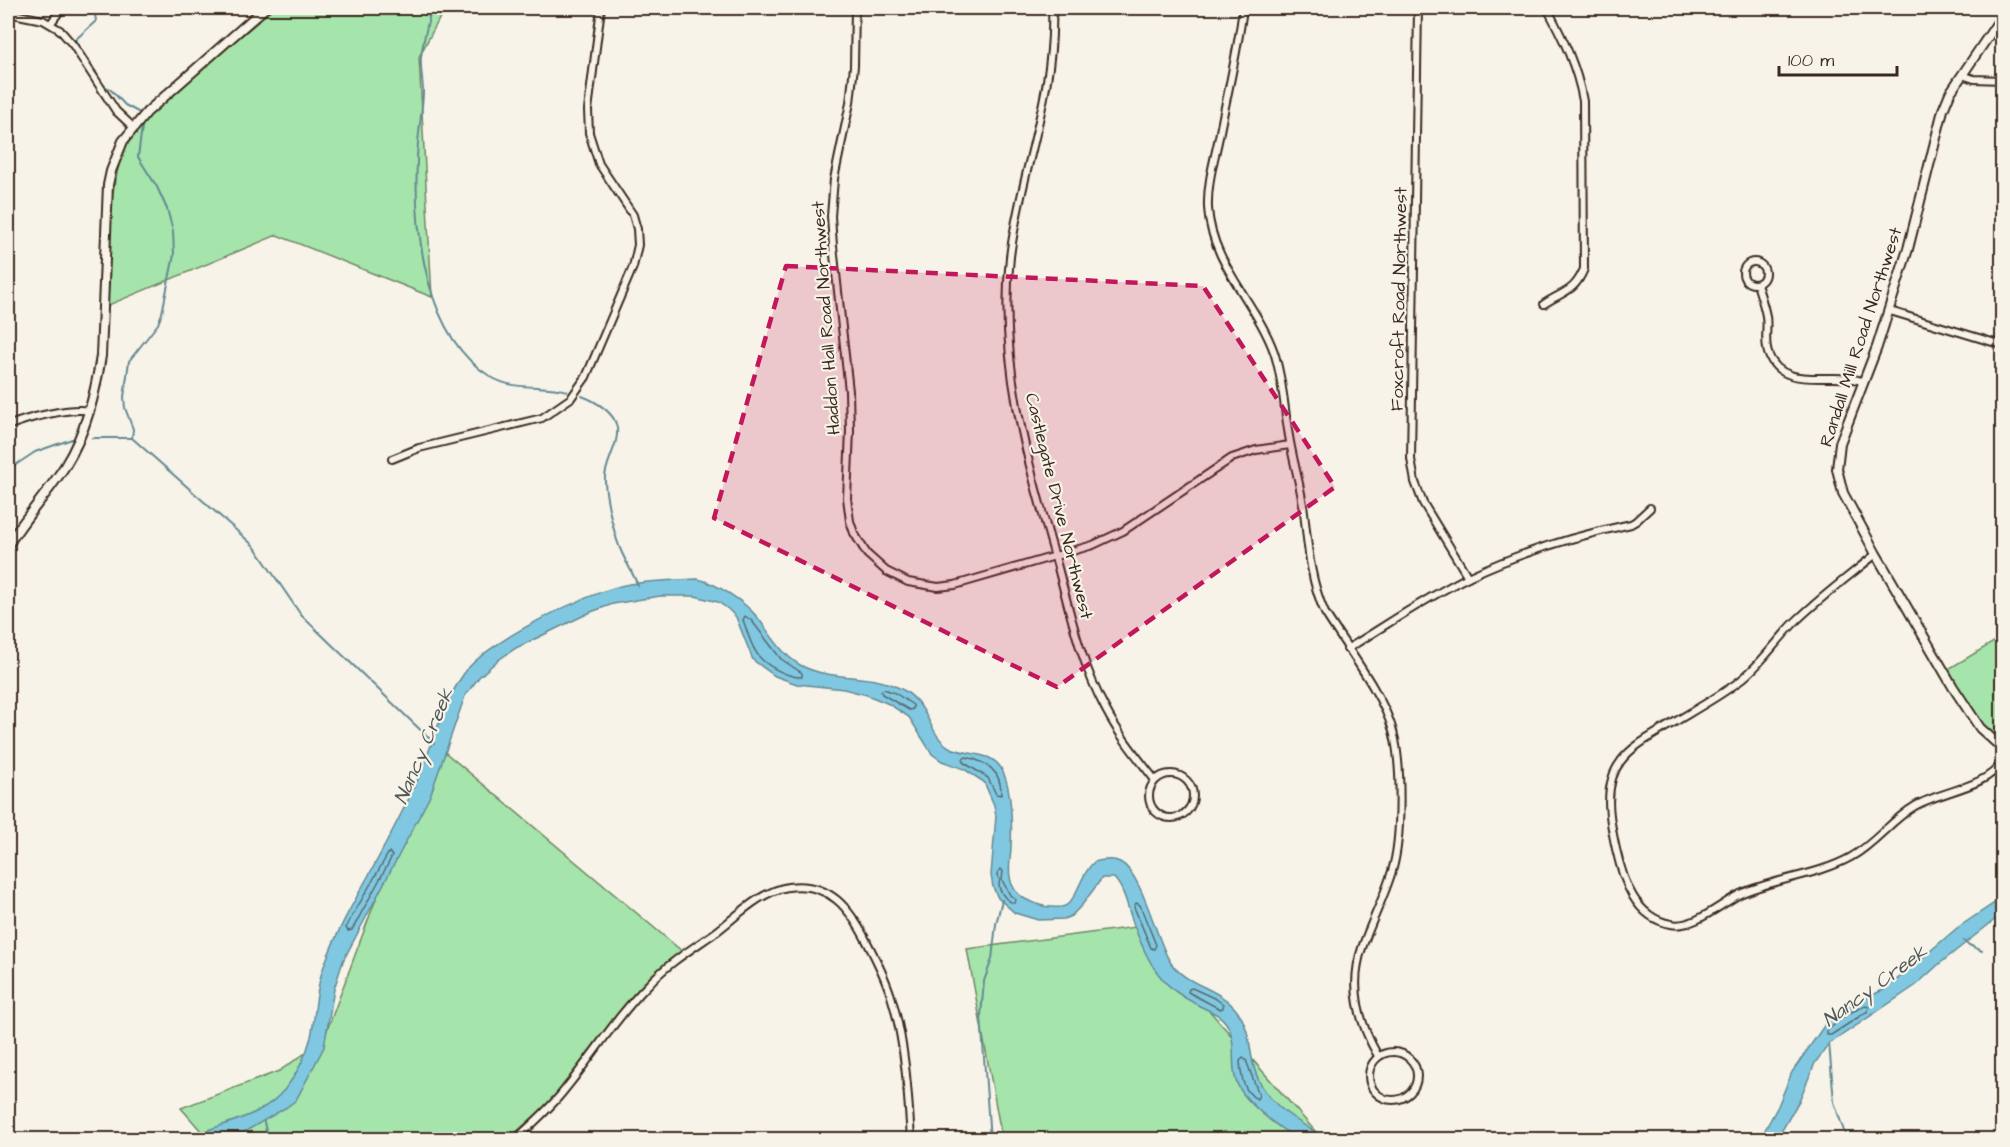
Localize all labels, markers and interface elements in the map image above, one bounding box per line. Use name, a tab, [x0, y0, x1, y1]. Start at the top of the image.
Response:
scale bar	[1779, 39, 1898, 77]
text: 100 m	[1788, 48, 1834, 73]
street label: Foxcroft Road Northwest	[1385, 186, 1413, 411]
street label: Haddon Hall Road Northwest	[805, 199, 847, 436]
street label: Randall Mill Road Northwest	[1814, 223, 1909, 450]
street label: Castlegate Drive Northwest	[1018, 390, 1099, 623]
water label: Nancy Creek	[387, 683, 462, 809]
water label: Nancy Creek	[1817, 938, 1934, 1034]

